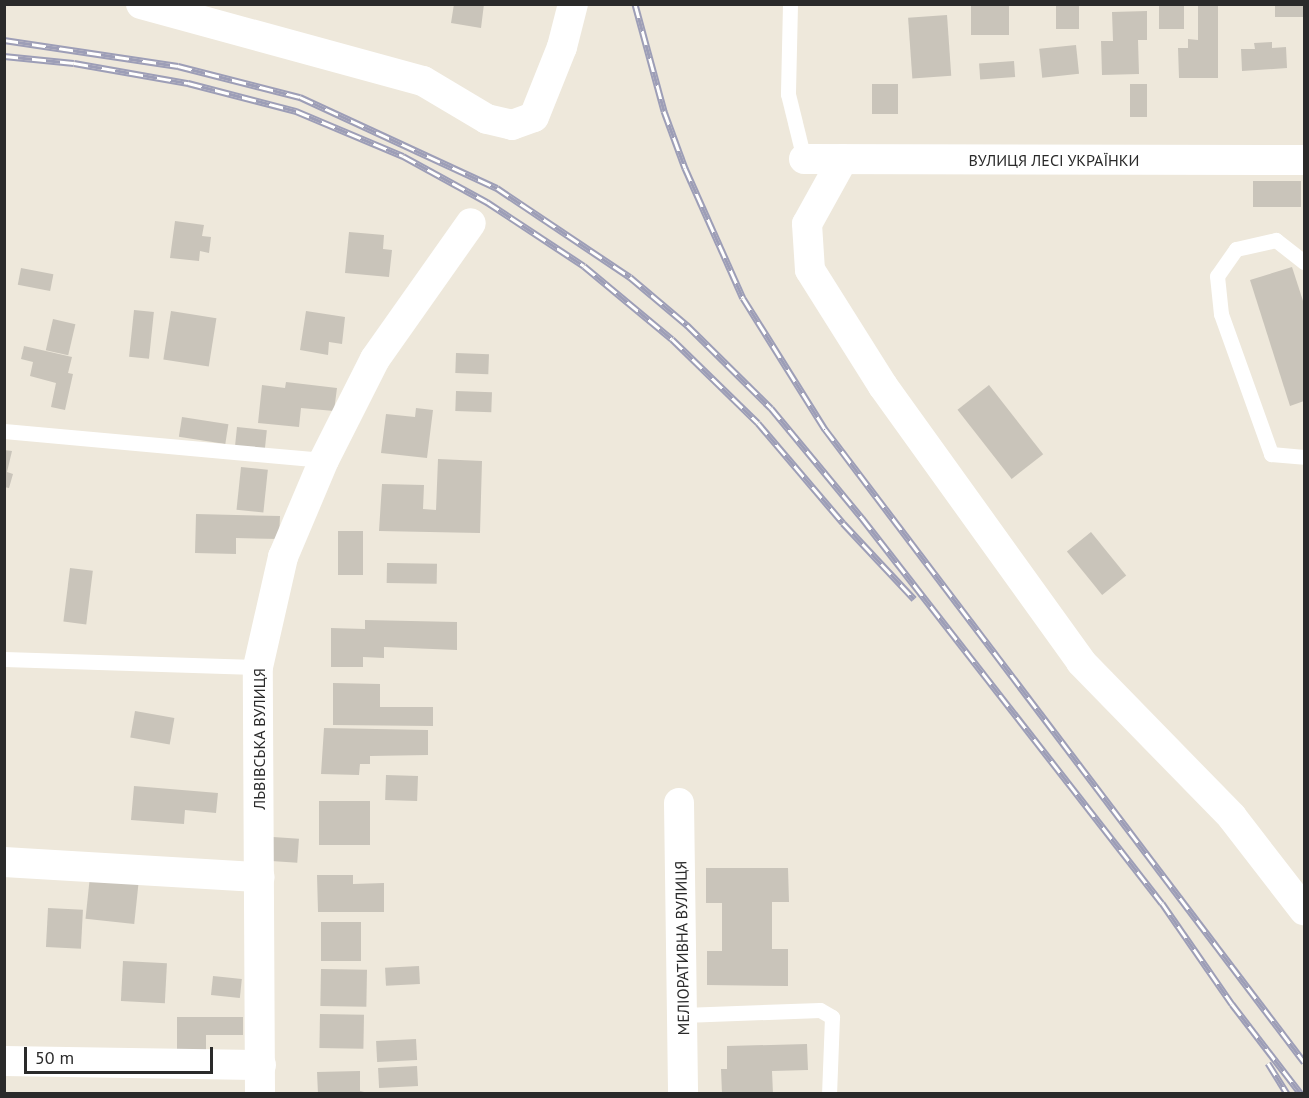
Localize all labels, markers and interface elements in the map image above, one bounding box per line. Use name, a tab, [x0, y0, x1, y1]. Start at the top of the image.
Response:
street label: ВУЛИЦЯ ЛЕСІ УКРАЇНКИ	[968, 150, 1140, 170]
street label: ЛЬВІВСЬКА ВУЛИЦЯ	[249, 668, 269, 810]
street label: МЕЛІОРАТИВНА ВУЛИЦЯ	[671, 860, 693, 1036]
scale bar	[27, 1035, 216, 1073]
text: 50 m	[35, 1046, 74, 1069]

